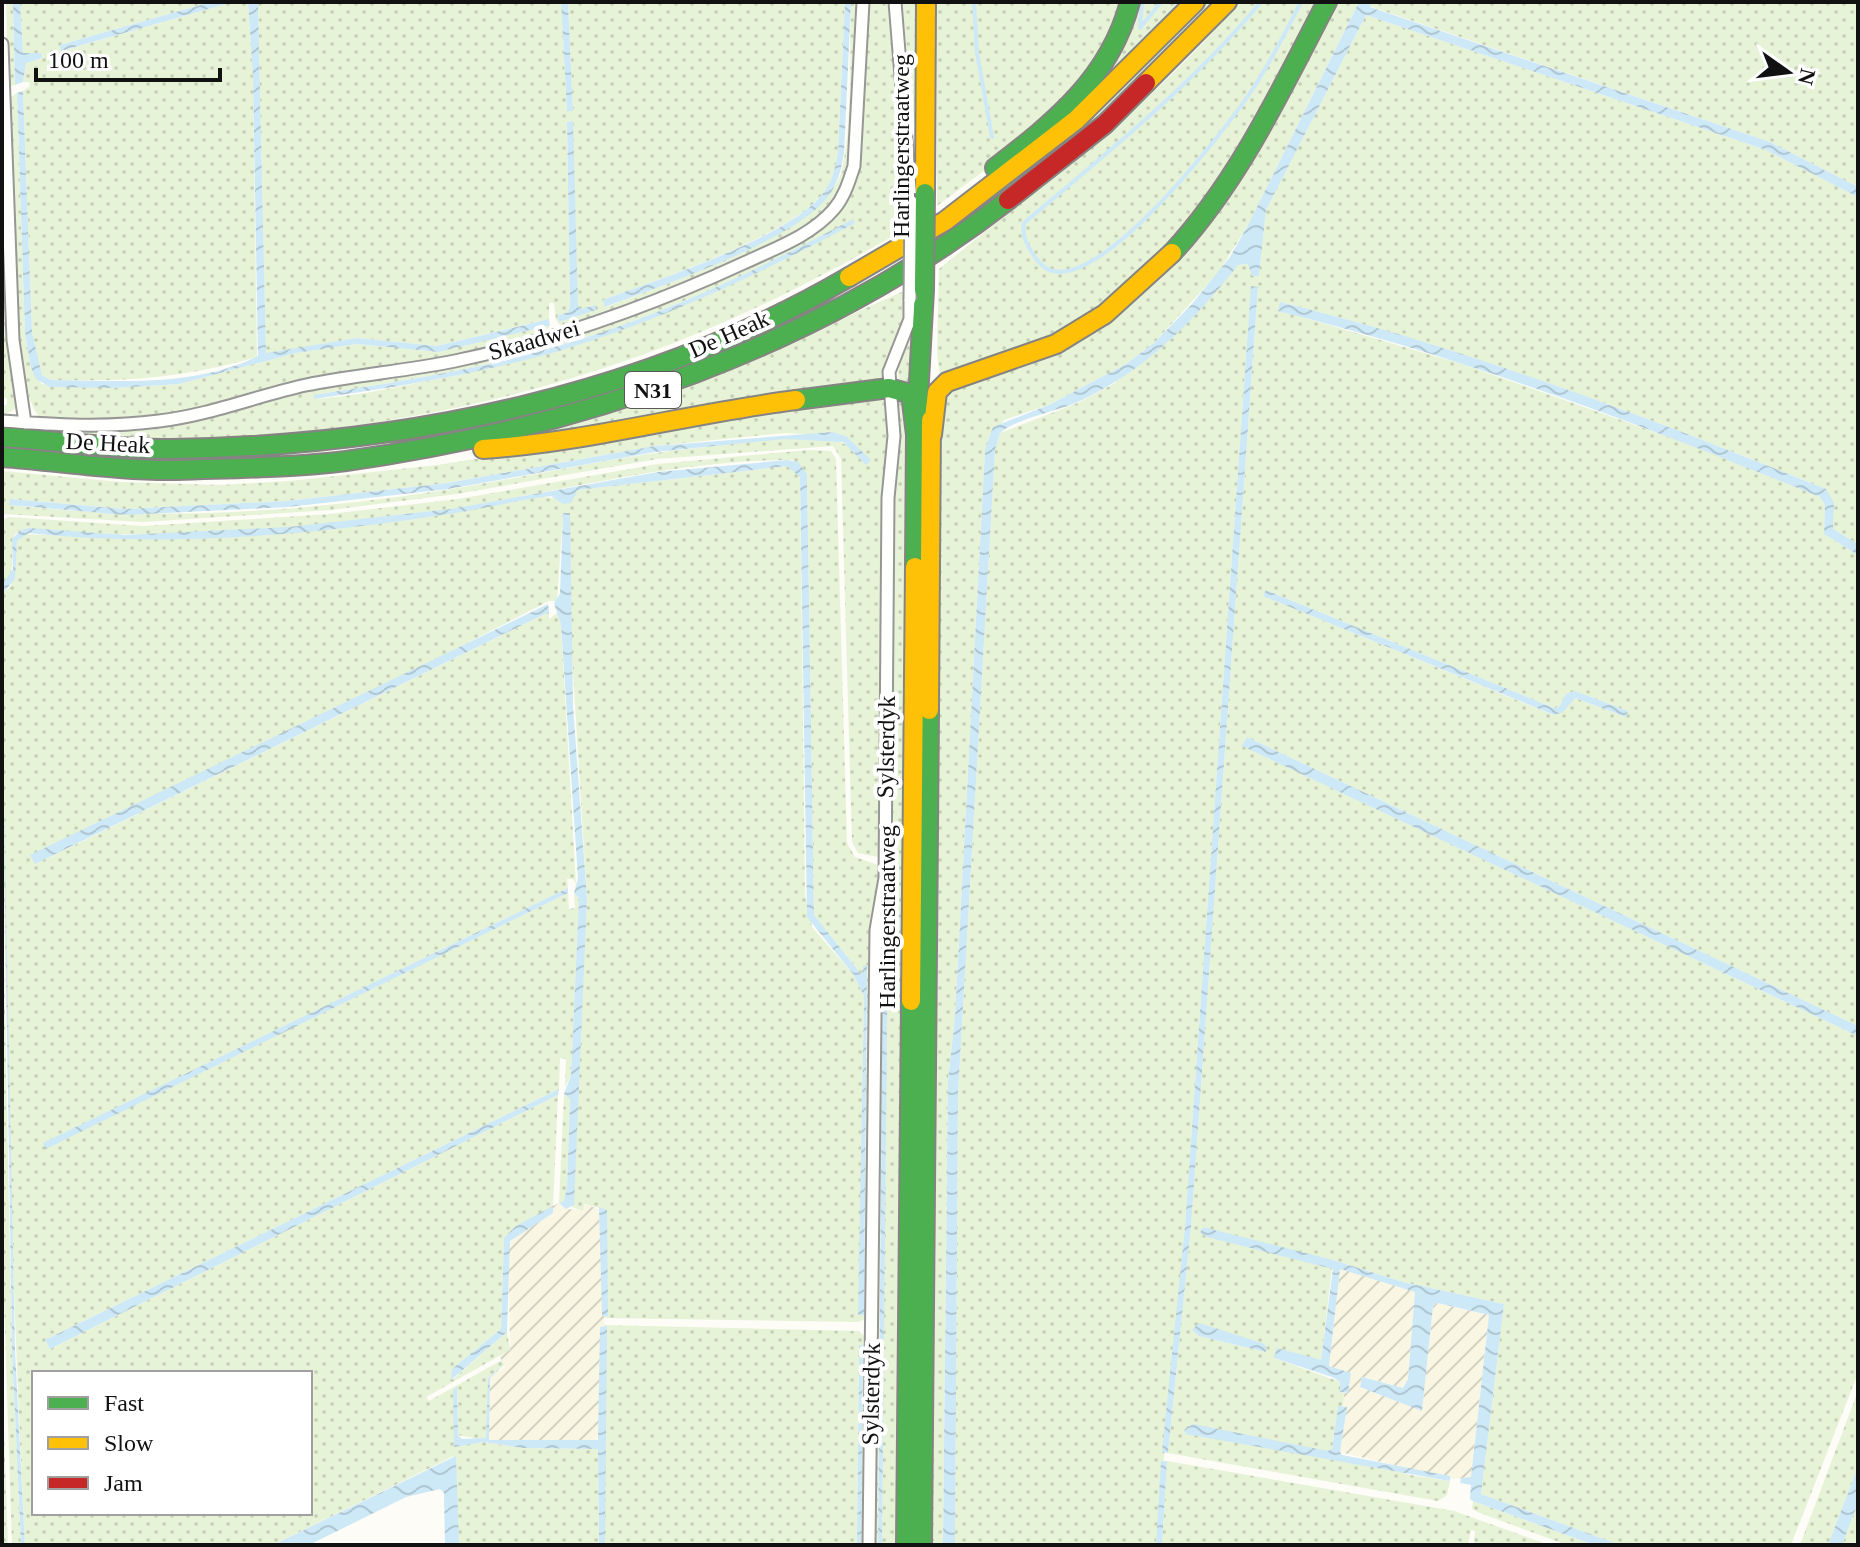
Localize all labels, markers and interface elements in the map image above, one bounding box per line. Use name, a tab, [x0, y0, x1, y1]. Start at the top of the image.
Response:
scale bar	[36, 32, 220, 82]
north arrow	[1748, 32, 1828, 112]
text: 100 m	[48, 47, 109, 73]
street label: Harlingerstraatweg	[888, 54, 914, 238]
text: N	[1793, 66, 1821, 88]
street label: De Heak	[685, 305, 773, 363]
street label: Skaadwei	[486, 315, 583, 365]
road number: N31	[625, 372, 681, 408]
street label: De Heak	[65, 428, 151, 458]
street label: Sylsterdyk	[872, 695, 900, 799]
street label: Harlingerstraatweg	[874, 825, 900, 1009]
street label: Sylsterdyk	[857, 1342, 885, 1446]
legend	[32, 1371, 312, 1515]
text: Fast	[104, 1390, 144, 1416]
text: Slow	[104, 1430, 154, 1456]
text: Jam	[104, 1470, 143, 1496]

